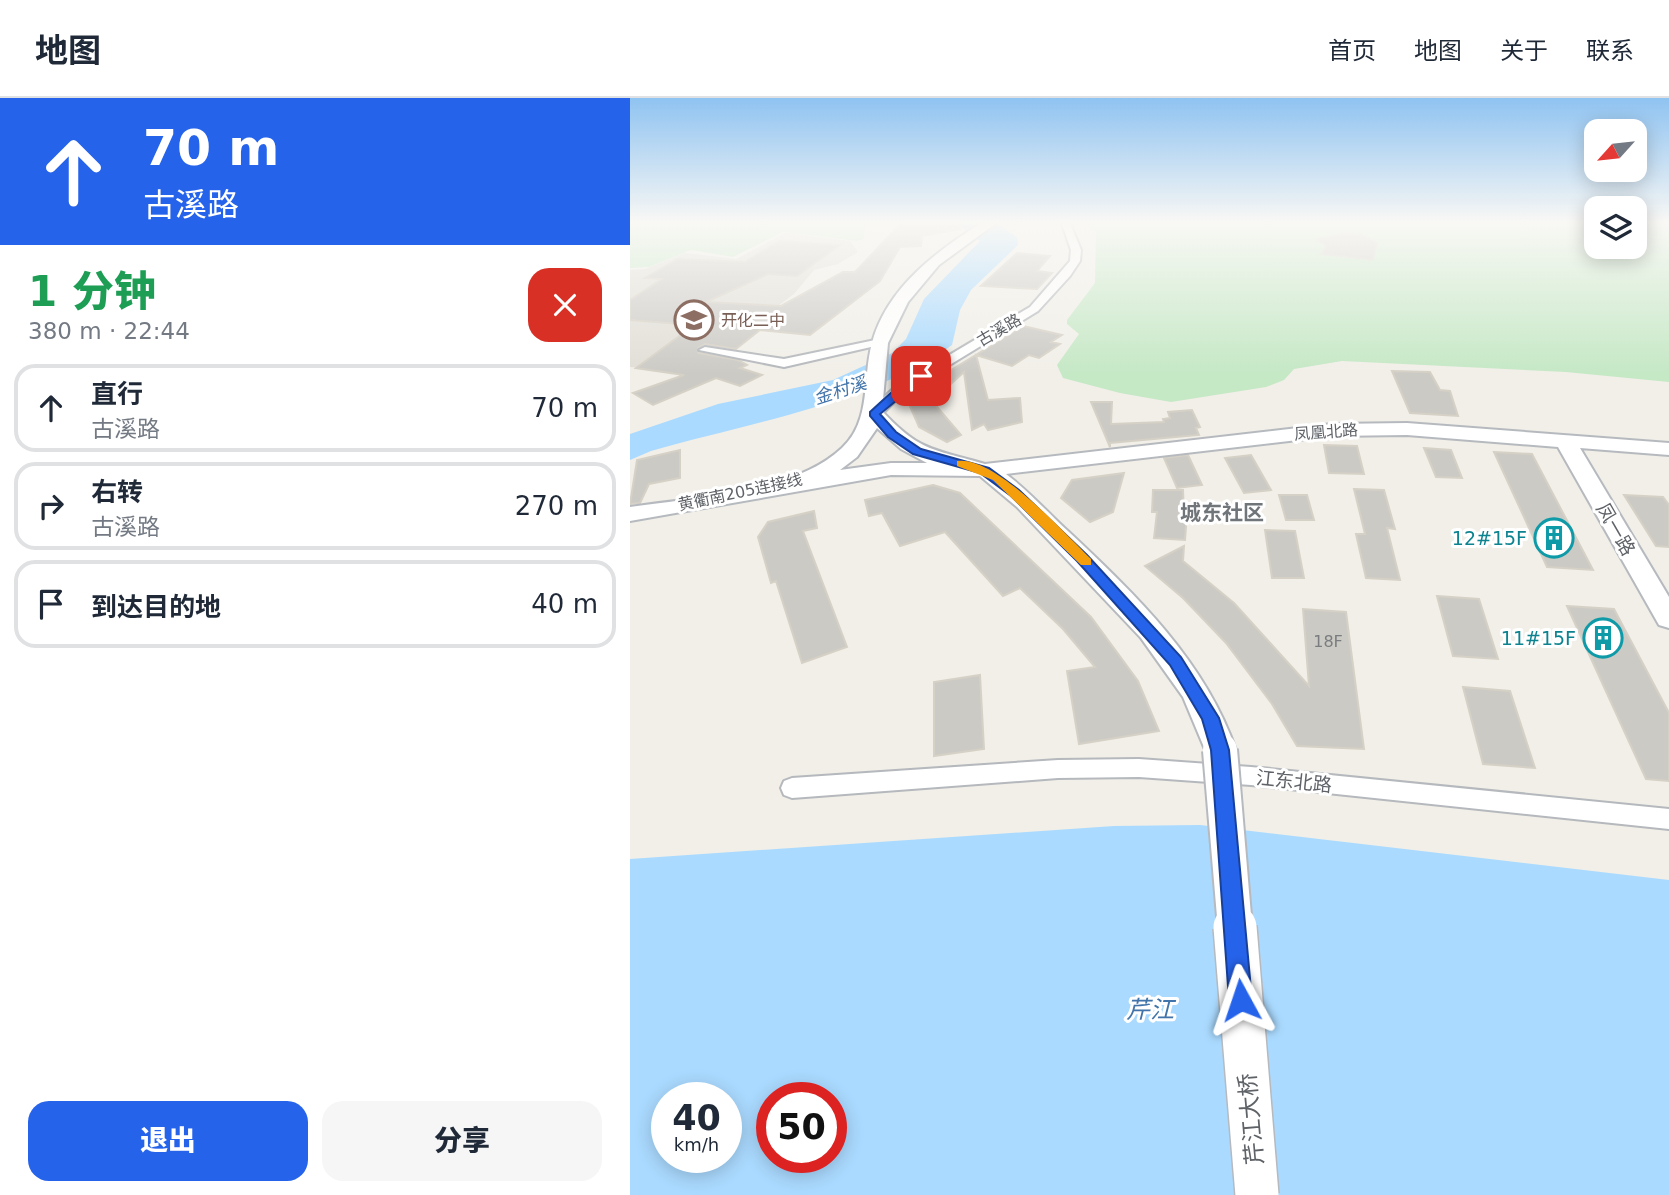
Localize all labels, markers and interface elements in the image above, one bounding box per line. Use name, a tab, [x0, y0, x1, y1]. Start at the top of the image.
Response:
text: 地图	[35, 31, 101, 70]
text: 首页	[1328, 37, 1376, 65]
text: 地图	[1414, 37, 1462, 65]
text: 关于	[1500, 37, 1548, 65]
text: 联系	[1586, 37, 1634, 65]
north arrow	[1584, 119, 1647, 182]
map controls	[1584, 119, 1647, 259]
text: 70 m	[143, 120, 279, 177]
icon: ahead	[28, 126, 119, 217]
text: 古溪路	[143, 186, 239, 224]
button: layers	[1584, 196, 1647, 259]
text: 1 分钟	[28, 267, 156, 316]
button: close	[528, 268, 602, 342]
school or university icon: 开化二中	[673, 299, 715, 341]
street label: 古溪路	[973, 310, 1025, 350]
place label: 开化二中	[721, 311, 785, 330]
text: 380 m · 22:44	[28, 318, 190, 344]
pin	[891, 346, 951, 406]
icon: arrive	[902, 357, 940, 395]
water label: 金村溪	[811, 371, 871, 408]
text: 直行	[91, 379, 143, 409]
icon: ahead	[32, 389, 70, 427]
text: 70 m	[531, 393, 598, 423]
text: 古溪路	[91, 416, 160, 442]
street label: 凤凰北路	[1293, 420, 1359, 444]
street label: 黄衢南205连接线	[676, 470, 804, 514]
text: 右转	[91, 477, 143, 507]
icon: right	[32, 487, 70, 525]
text: 270 m	[515, 491, 598, 521]
street label: 凤一路	[1592, 499, 1640, 559]
district label: 城东社区	[1180, 501, 1264, 525]
text: 古溪路	[91, 514, 160, 540]
building icon: 12#15F	[1533, 517, 1575, 559]
place label: 12#15F	[1452, 527, 1527, 549]
icon: arrive	[32, 585, 70, 623]
text: 40 m	[531, 589, 598, 619]
text: 到达目的地	[91, 592, 221, 622]
building icon: 11#15F	[1582, 617, 1624, 659]
place label: 11#15F	[1501, 627, 1576, 649]
house number: 18F	[1313, 632, 1343, 651]
street label: 江东北路	[1255, 766, 1333, 796]
position arrow	[1204, 963, 1278, 1037]
water label: 芹江	[1126, 996, 1177, 1024]
street label: 芹江大桥	[1234, 1072, 1268, 1166]
speed limit sign: 50	[756, 1082, 847, 1173]
text: 40	[672, 1098, 721, 1138]
button: 退出	[28, 1101, 308, 1181]
button: 分享	[322, 1101, 602, 1181]
text: km/h	[674, 1134, 719, 1155]

